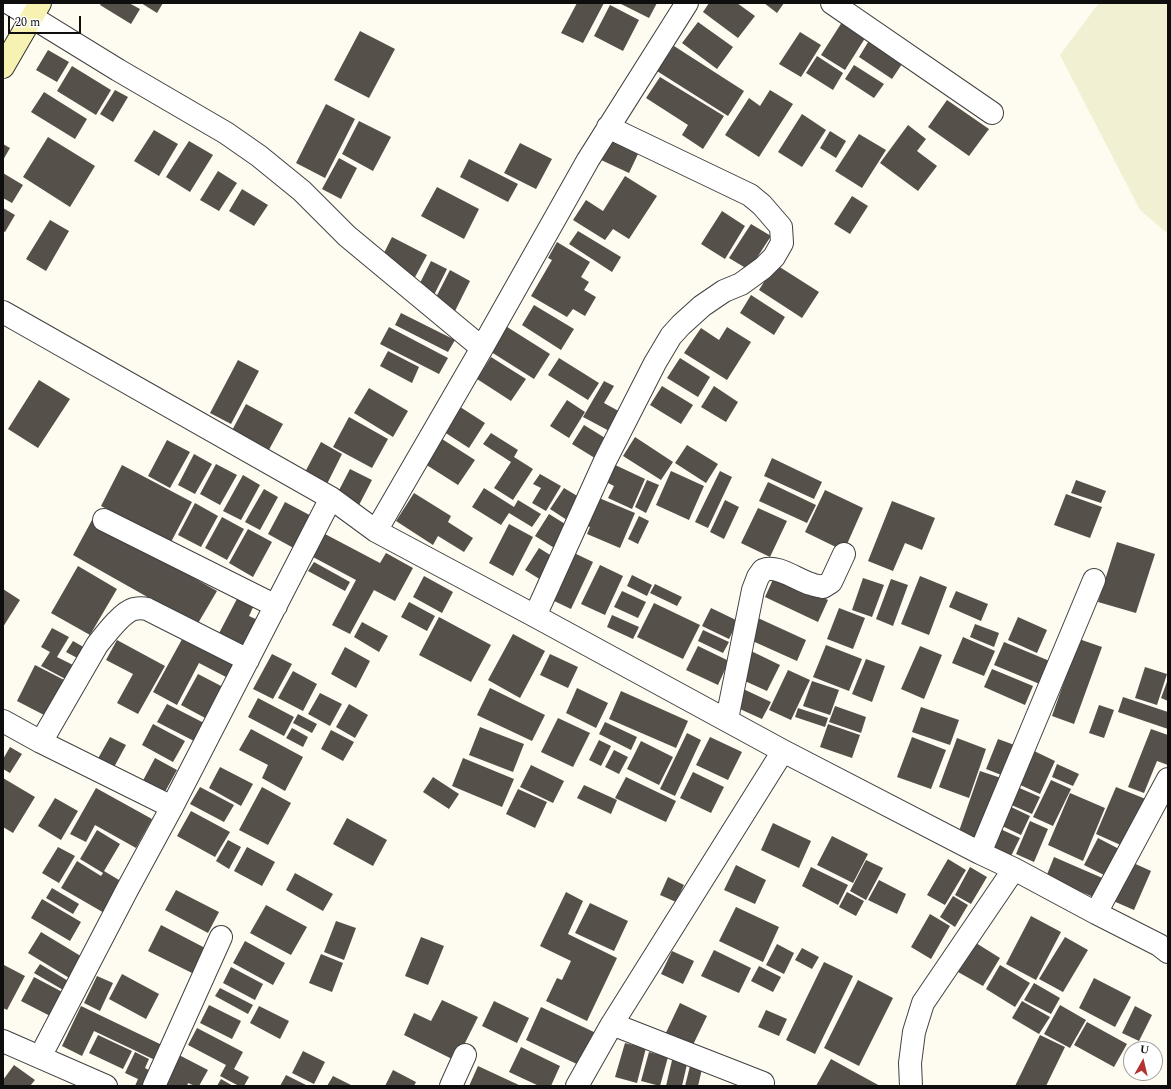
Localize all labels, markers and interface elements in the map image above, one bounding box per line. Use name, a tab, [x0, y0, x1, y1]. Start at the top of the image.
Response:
scale bar	[10, 8, 83, 34]
text: 20 m	[15, 13, 40, 32]
north arrow	[1123, 1041, 1163, 1081]
text: U	[1139, 1041, 1150, 1059]

